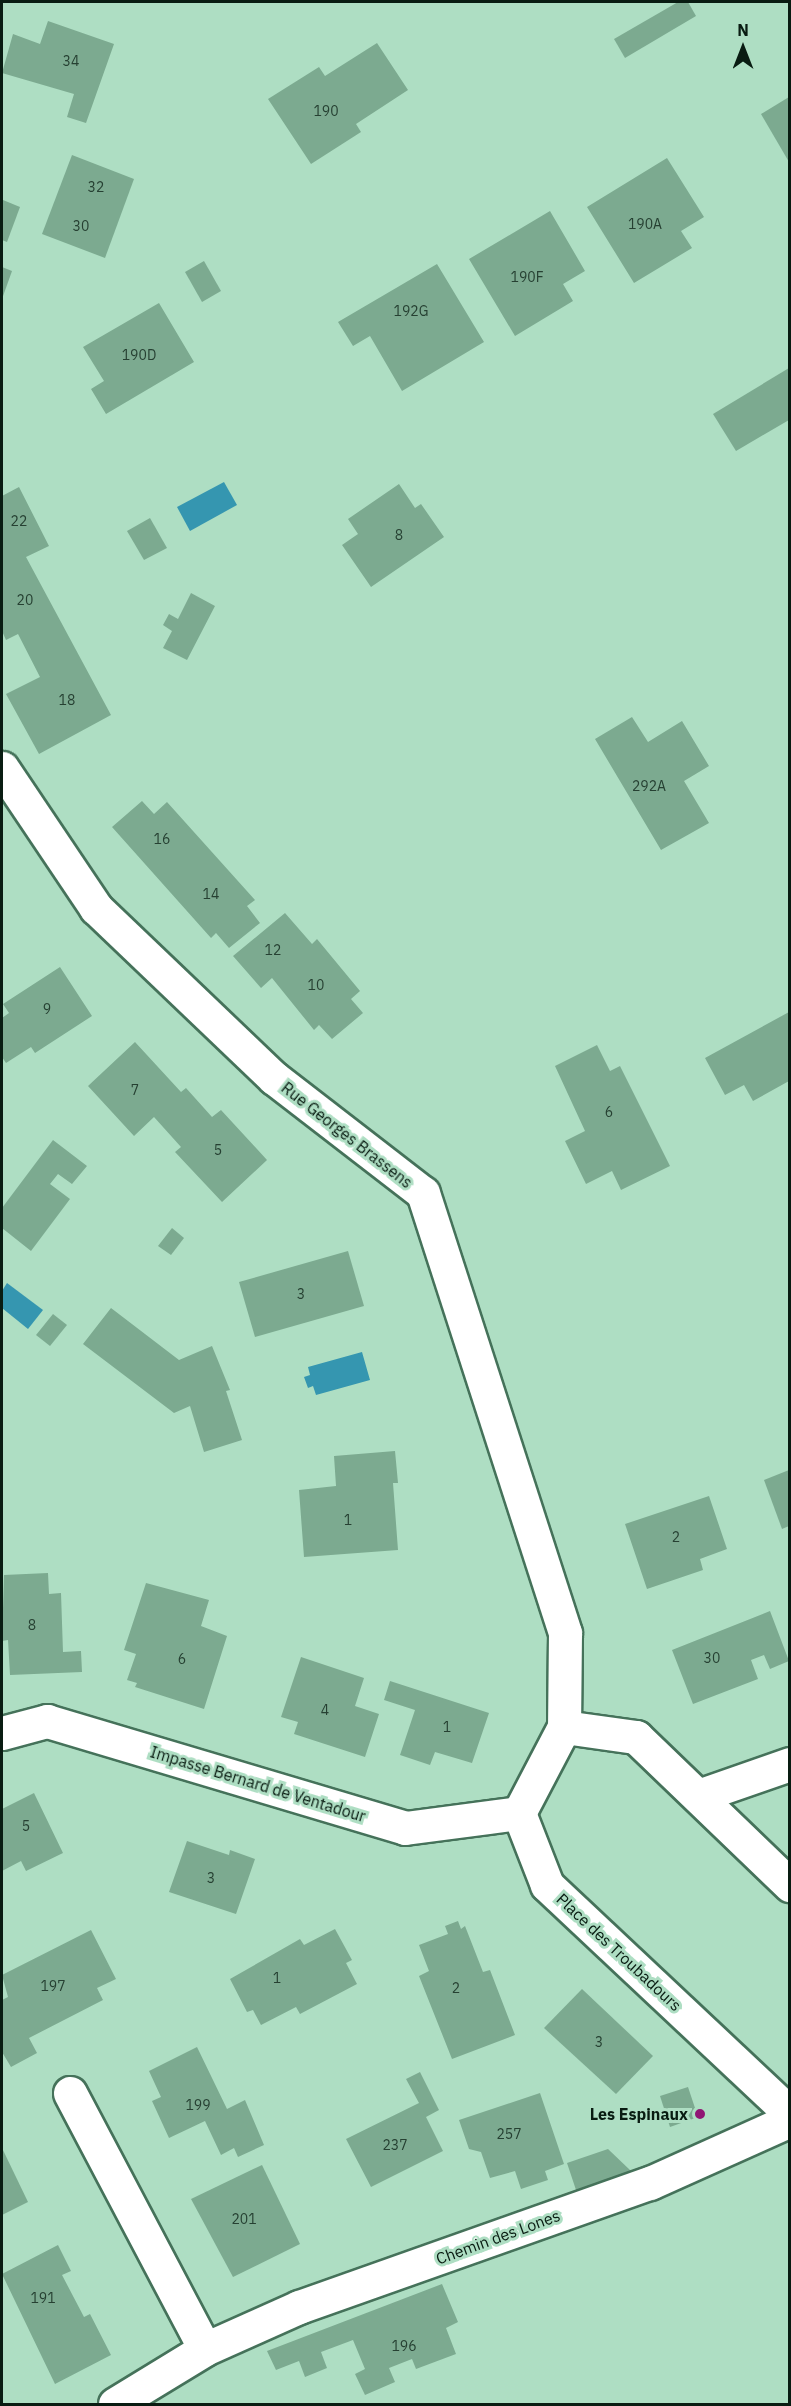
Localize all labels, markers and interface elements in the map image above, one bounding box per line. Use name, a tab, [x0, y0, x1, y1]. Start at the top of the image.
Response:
north arrow	[713, 18, 773, 78]
text: N	[737, 20, 749, 40]
house number: 34	[63, 53, 79, 69]
house number: 190	[313, 103, 339, 119]
house number: 32	[88, 179, 104, 195]
house number: 190A	[628, 216, 662, 232]
house number: 30	[73, 218, 89, 234]
house number: 190F	[510, 269, 544, 285]
house number: 192G	[394, 303, 428, 319]
house number: 190D	[122, 347, 156, 363]
house number: 22	[11, 513, 27, 529]
house number: 8	[395, 527, 403, 543]
house number: 20	[17, 592, 33, 608]
house number: 18	[59, 692, 75, 708]
house number: 292A	[632, 778, 666, 794]
house number: 16	[154, 831, 170, 847]
house number: 14	[203, 886, 219, 902]
house number: 12	[265, 942, 281, 958]
house number: 10	[308, 977, 324, 993]
house number: 9	[43, 1001, 51, 1017]
street label: Rue Georges Brassens	[278, 1078, 416, 1192]
house number: 7	[131, 1082, 139, 1098]
house number: 6	[605, 1104, 613, 1120]
house number: 5	[214, 1142, 222, 1158]
house number: 3	[297, 1286, 305, 1302]
house number: 1	[344, 1512, 352, 1528]
house number: 2	[672, 1529, 680, 1545]
house number: 8	[28, 1617, 36, 1633]
house number: 30	[704, 1650, 720, 1666]
house number: 6	[178, 1651, 186, 1667]
house number: 4	[321, 1702, 329, 1718]
house number: 1	[443, 1719, 451, 1735]
street label: Impasse Bernard de Ventadour	[148, 1742, 368, 1826]
house number: 5	[22, 1818, 30, 1834]
house number: 3	[207, 1870, 215, 1886]
street label: Place des Troubadours	[553, 1889, 685, 2015]
house number: 1	[273, 1970, 281, 1986]
house number: 197	[40, 1978, 66, 1994]
house number: 2	[452, 1980, 460, 1996]
house number: 3	[595, 2034, 603, 2050]
house number: 199	[185, 2097, 211, 2113]
place label: Les Espinaux	[590, 2104, 688, 2124]
marker: Les Espinaux	[693, 2107, 707, 2121]
house number: 257	[496, 2126, 522, 2142]
house number: 237	[382, 2137, 408, 2153]
street label: Chemin des Lones	[433, 2206, 563, 2268]
house number: 201	[231, 2211, 257, 2227]
house number: 191	[30, 2290, 56, 2306]
house number: 196	[391, 2338, 417, 2354]

